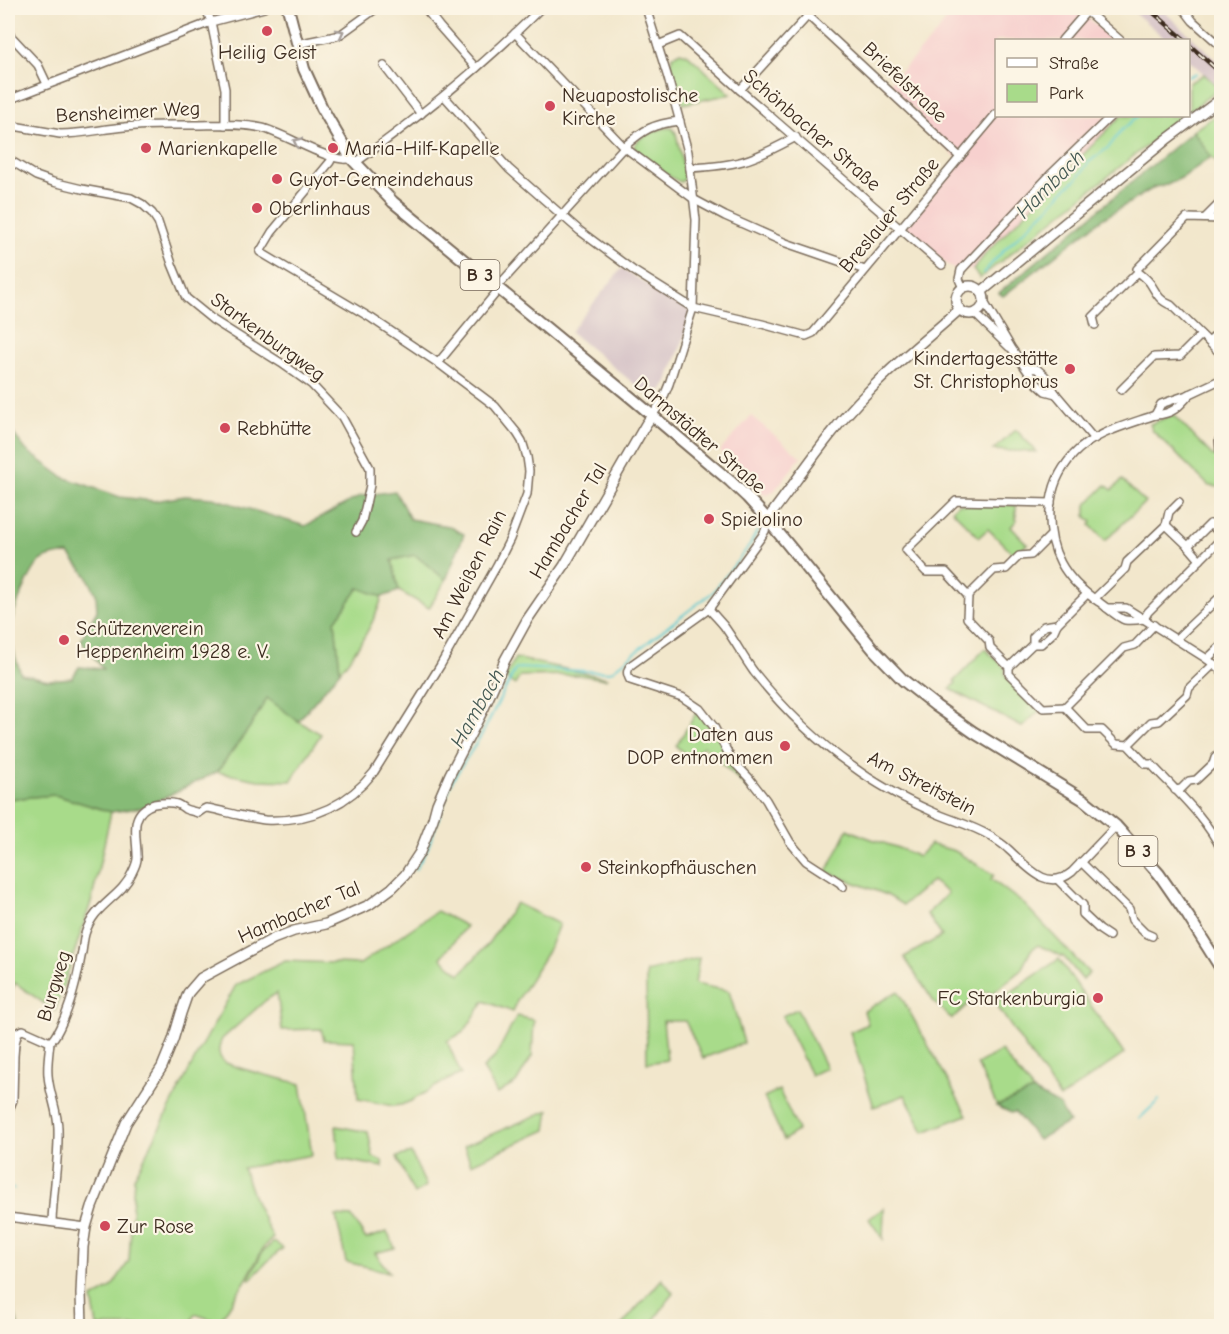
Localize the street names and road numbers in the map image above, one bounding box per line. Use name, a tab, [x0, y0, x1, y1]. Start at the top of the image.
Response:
street label: Briefelstraße	[858, 37, 952, 127]
street label: Schönbacher Straße	[739, 64, 885, 196]
street label: Bensheimer Weg	[55, 97, 201, 127]
street label: Breslauer Straße	[834, 153, 944, 277]
road number: B 3	[460, 260, 500, 290]
street label: Starkenburgweg	[206, 288, 330, 386]
street label: Darmstädter Straße	[630, 372, 770, 498]
street label: Hambacher Tal	[525, 459, 611, 583]
street label: Am Weißen Rain	[427, 506, 511, 642]
street label: Am Streitstein	[864, 746, 980, 820]
road number: B 3	[1118, 836, 1158, 866]
street label: Hambacher Tal	[234, 876, 364, 948]
street label: Burgweg	[32, 948, 76, 1024]

